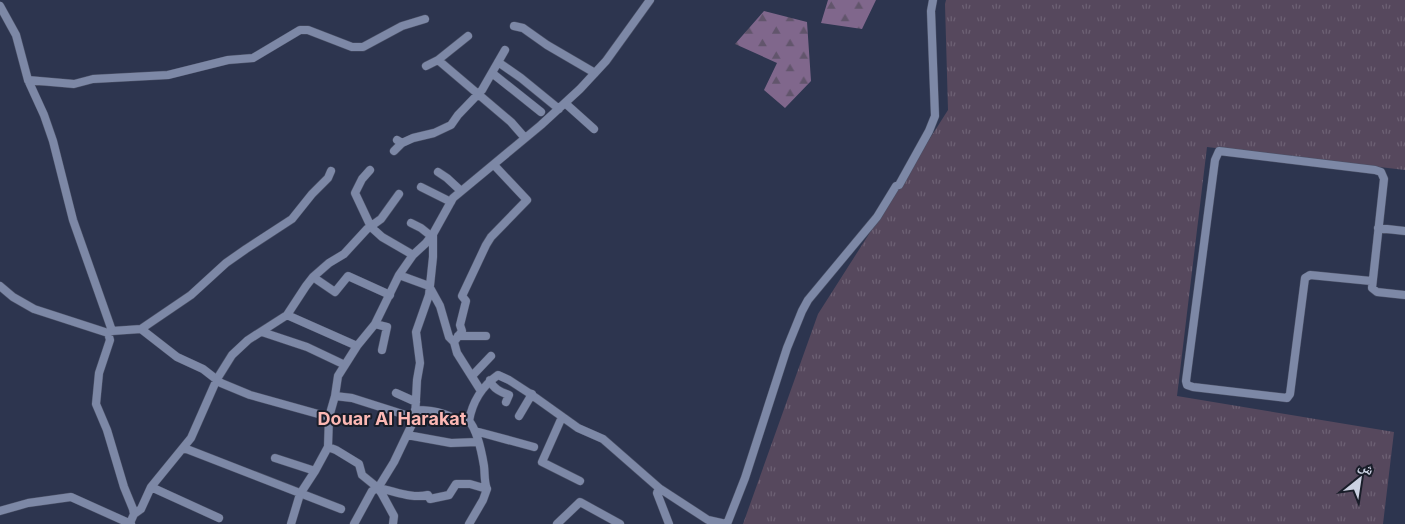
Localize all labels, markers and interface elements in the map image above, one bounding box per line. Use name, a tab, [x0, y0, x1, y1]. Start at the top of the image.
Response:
district label: Douar Al Harakat	[318, 408, 467, 429]
north arrow	[1335, 454, 1385, 504]
text: ش	[1356, 456, 1378, 479]

